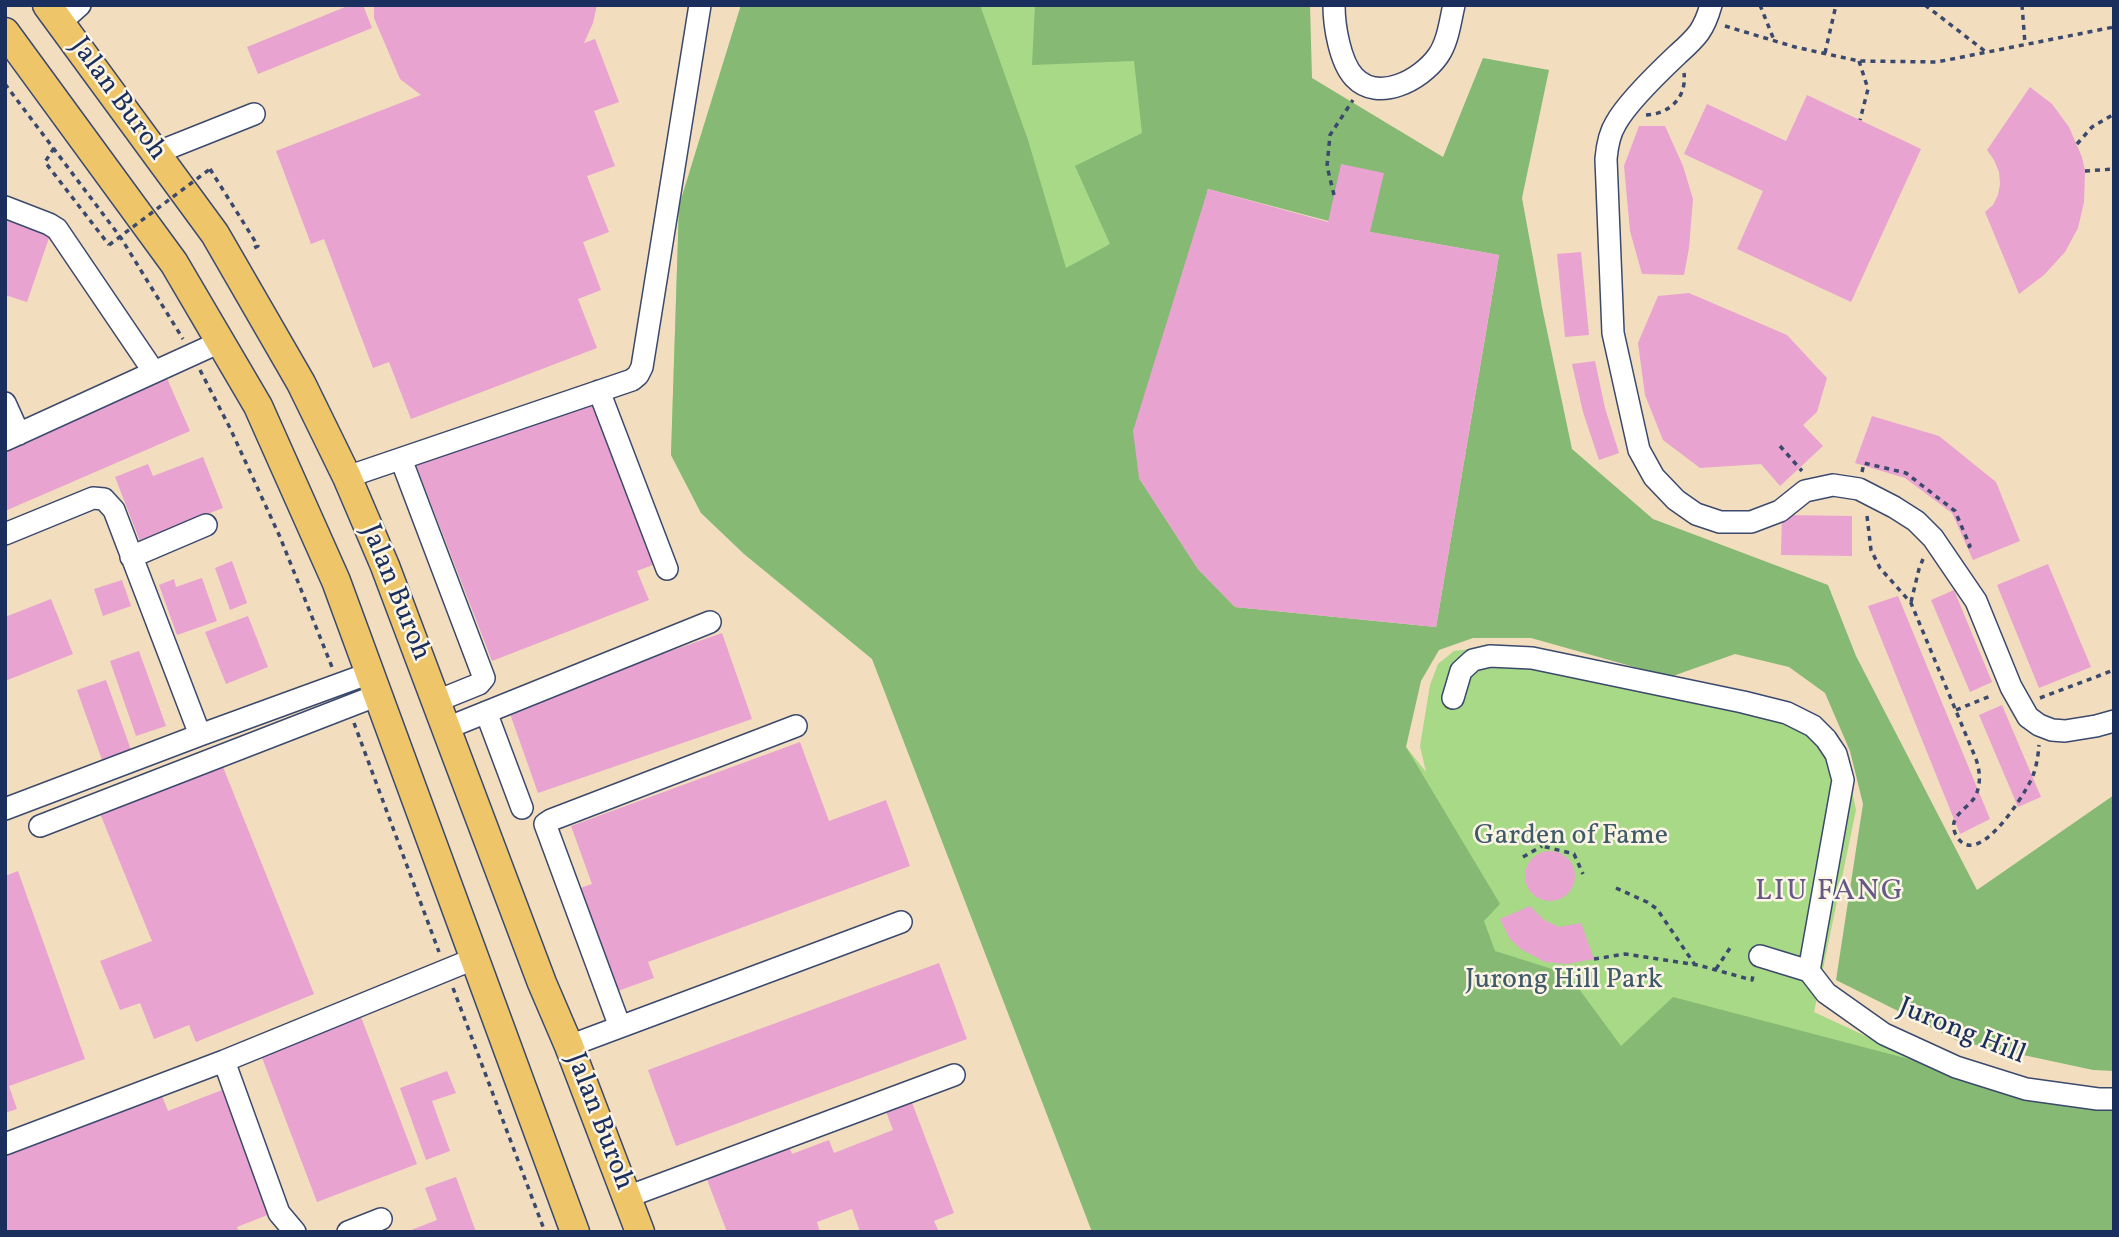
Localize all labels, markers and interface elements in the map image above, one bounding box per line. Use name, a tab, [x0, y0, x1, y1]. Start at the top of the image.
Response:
street label: Jalan Buroh	[61, 32, 173, 168]
street label: Jalan Buroh	[351, 520, 437, 666]
park label: Garden of Fame	[1474, 821, 1668, 855]
district label: LIU FANG	[1756, 875, 1904, 911]
park label: Jurong Hill Park	[1465, 965, 1663, 999]
street label: Jurong Hill	[1892, 992, 2030, 1074]
street label: Jalan Buroh	[557, 1049, 639, 1195]

